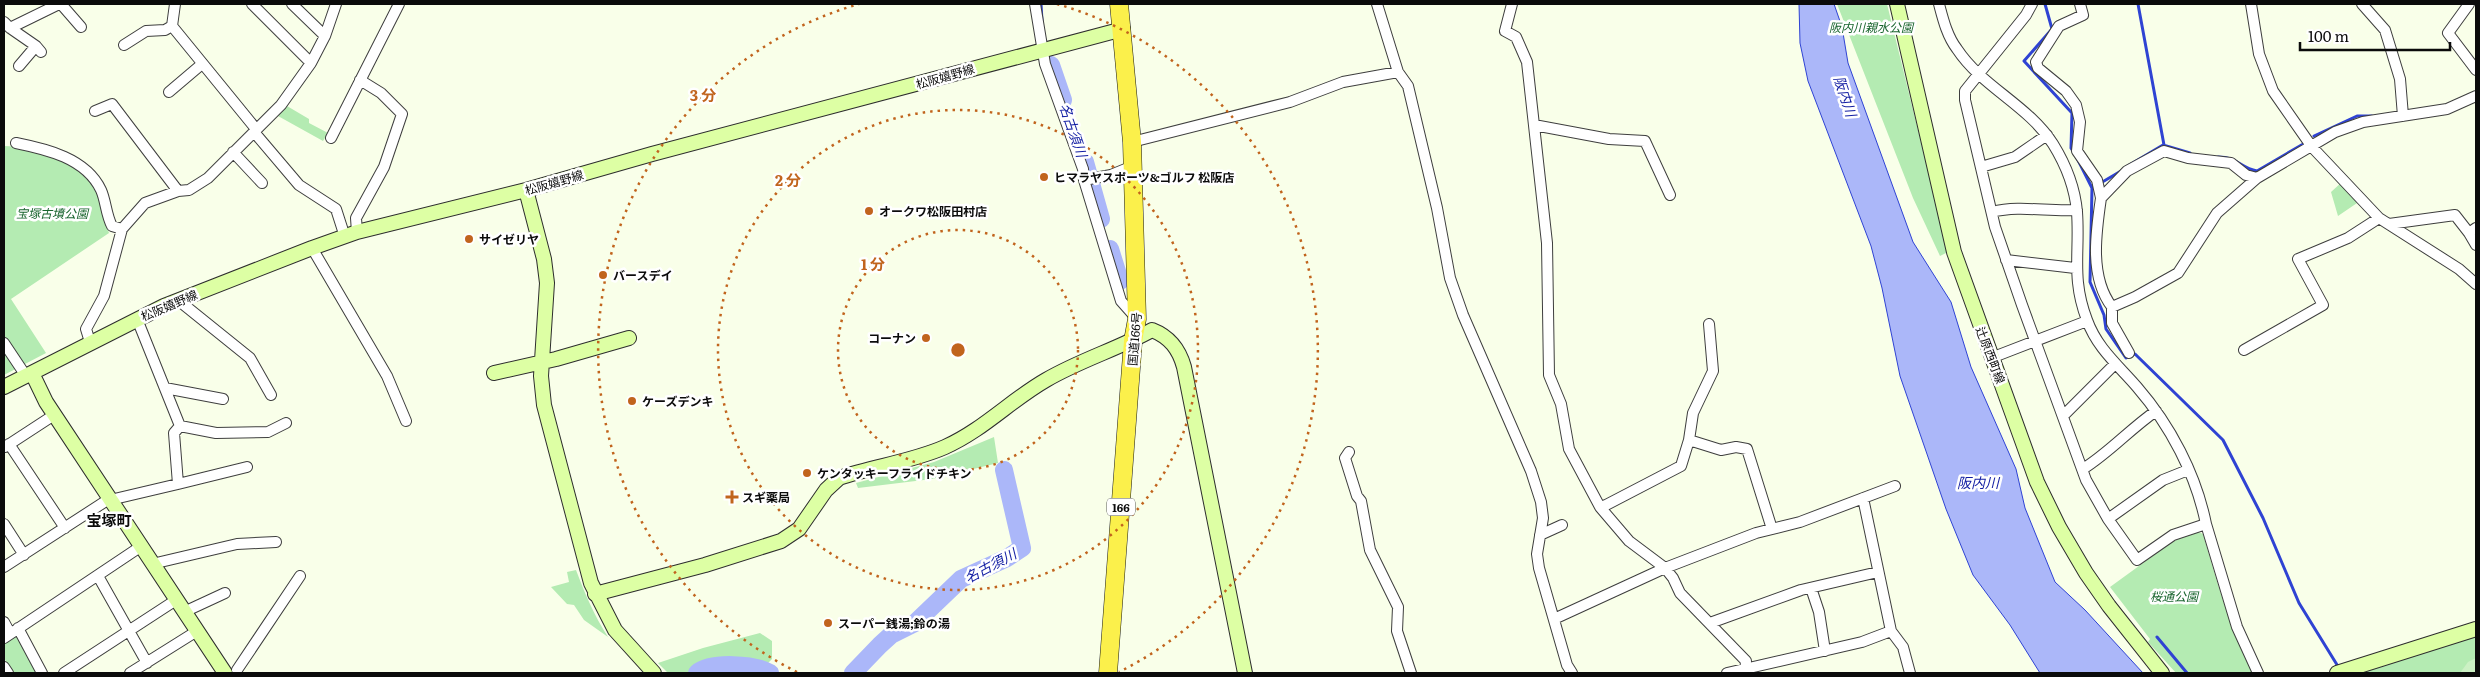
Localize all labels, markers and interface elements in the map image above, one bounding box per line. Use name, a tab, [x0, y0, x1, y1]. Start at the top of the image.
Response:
park label: 阪内川親水公園	[1829, 18, 1915, 36]
scale bar	[2300, 20, 2450, 52]
text: 100 m	[2308, 24, 2349, 47]
street label: 松阪嬉野線	[914, 59, 976, 93]
water label: 阪内川	[1830, 73, 1863, 121]
text: 3 分	[690, 83, 716, 106]
water label: 名古須川	[1055, 100, 1093, 162]
street label: 松阪嬉野線	[523, 165, 585, 199]
text: 2 分	[775, 168, 801, 191]
place label: ヒマラヤスポーツ&ゴルフ 松阪店	[1054, 168, 1234, 186]
marker: ヒマラヤスポーツ&ゴルフ 松阪店	[1038, 171, 1050, 183]
place label: オークワ松阪田村店	[879, 202, 987, 220]
park label: 宝塚古墳公園	[16, 204, 90, 222]
marker: オークワ松阪田村店	[863, 205, 875, 217]
place label: サイゼリヤ	[479, 230, 539, 248]
marker: サイゼリヤ	[463, 233, 475, 245]
text: 1 分	[861, 252, 885, 275]
place label: バースデイ	[613, 266, 672, 284]
marker: バースデイ	[597, 269, 609, 281]
street label: 松阪嬉野線	[138, 285, 200, 325]
street label: 国道166号	[1123, 311, 1145, 367]
street label: 辻原西町線	[1972, 324, 2010, 386]
place label: コーナン	[868, 329, 916, 347]
marker: コーナン	[920, 332, 932, 344]
centre of rings	[949, 341, 967, 359]
place label: ケーズデンキ	[642, 392, 713, 410]
marker: ケーズデンキ	[626, 395, 638, 407]
place label: ケンタッキーフライドチキン	[817, 464, 972, 482]
marker: ケンタッキーフライドチキン	[801, 467, 813, 479]
water label: 阪内川	[1957, 472, 2001, 492]
place label: スギ薬局	[742, 488, 790, 506]
marker: スギ薬局	[726, 491, 738, 503]
road number: 166	[1107, 498, 1135, 516]
district label: 宝塚町	[86, 508, 132, 531]
water label: 名古須川	[961, 542, 1021, 587]
park label: 桜通公園	[2150, 587, 2200, 605]
place label: スーパー銭湯;鈴の湯	[838, 614, 950, 632]
marker: スーパー銭湯;鈴の湯	[822, 617, 834, 629]

